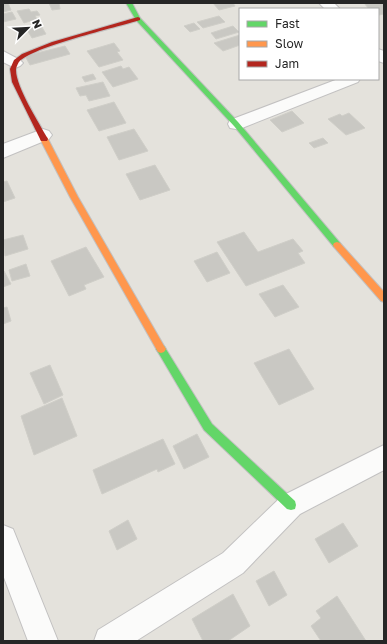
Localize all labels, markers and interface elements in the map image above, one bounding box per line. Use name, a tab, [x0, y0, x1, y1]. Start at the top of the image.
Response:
north arrow	[8, 8, 48, 48]
legend	[239, 8, 379, 80]
text: Fast	[275, 16, 300, 31]
text: N	[30, 17, 45, 30]
text: Slow	[275, 36, 303, 51]
text: Jam	[275, 56, 299, 71]

